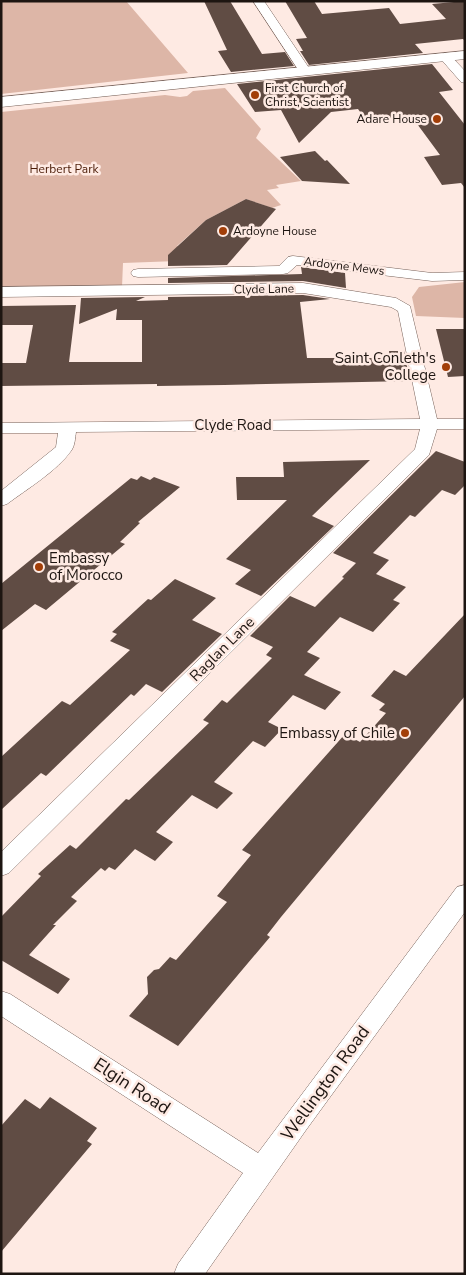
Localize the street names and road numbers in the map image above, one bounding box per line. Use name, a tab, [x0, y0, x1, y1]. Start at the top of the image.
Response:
street label: Ardoyne Mews	[303, 253, 386, 279]
street label: Clyde Lane	[234, 280, 294, 298]
street label: Clyde Road	[194, 415, 272, 435]
street label: Raglan Lane	[185, 612, 259, 686]
street label: Wellington Road	[275, 1021, 375, 1145]
street label: Elgin Road	[89, 1052, 175, 1120]

